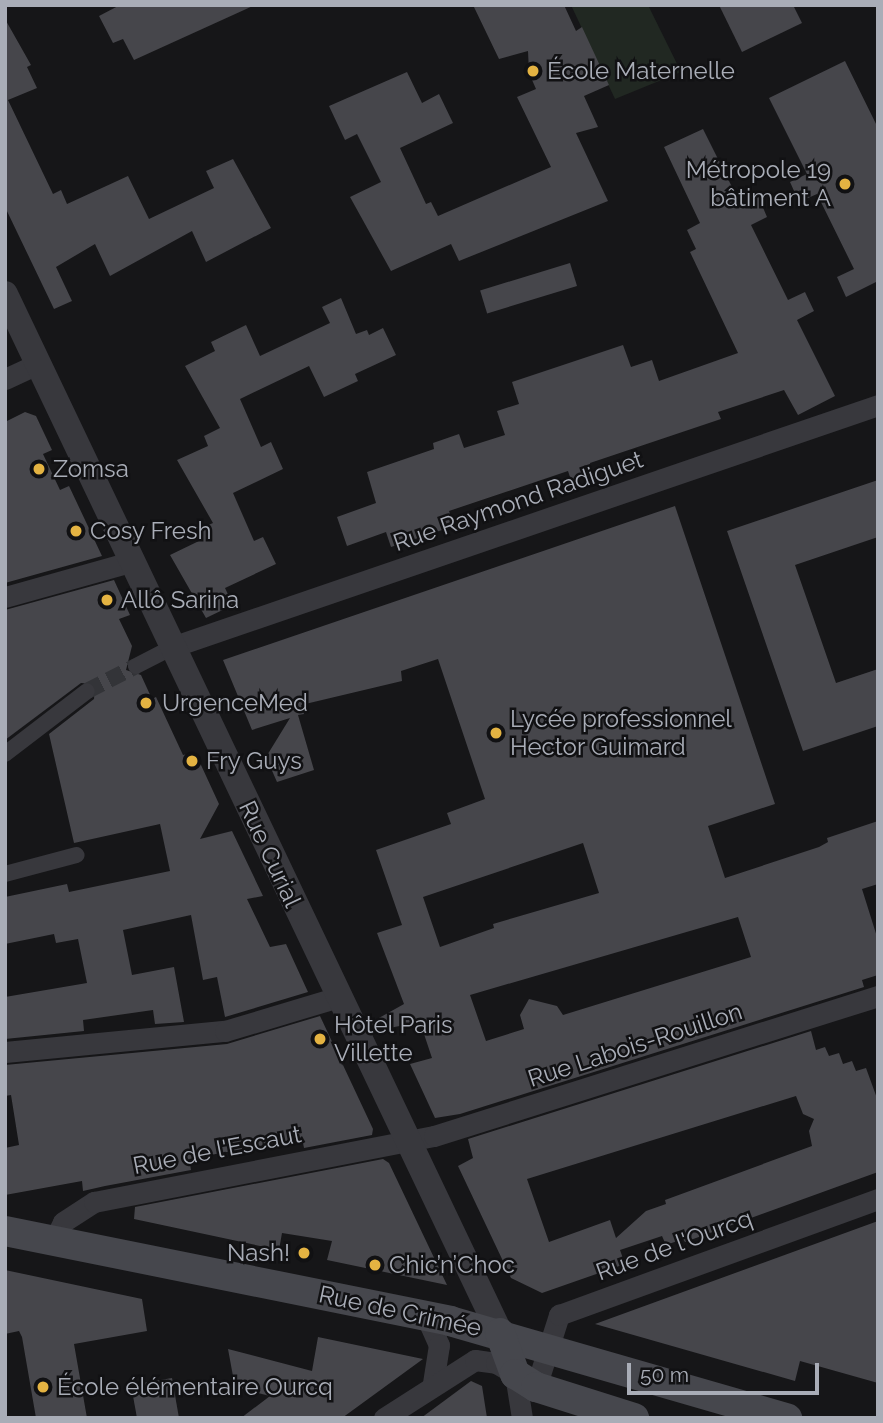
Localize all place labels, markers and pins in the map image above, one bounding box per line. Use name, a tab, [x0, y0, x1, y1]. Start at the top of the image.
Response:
place label: École Maternelle	[547, 57, 735, 85]
marker: École Maternelle	[525, 63, 541, 79]
place label: Métropole 19 bâtiment A	[686, 156, 831, 212]
marker: Métropole 19 bâtiment A	[837, 176, 853, 192]
place label: Zomsa	[53, 455, 129, 483]
marker: Zomsa	[31, 461, 47, 477]
place label: Cosy Fresh	[90, 517, 212, 545]
marker: Cosy Fresh	[68, 523, 84, 539]
place label: Allô Sarina	[121, 586, 239, 614]
marker: Allô Sarina	[99, 592, 115, 608]
place label: UrgenceMed	[162, 689, 308, 717]
marker: UrgenceMed	[136, 693, 156, 713]
place label: Lycée professionnel Hector Guimard	[510, 705, 732, 761]
marker: Lycée professionnel Hector Guimard	[488, 725, 504, 741]
place label: Fry Guys	[206, 747, 302, 775]
marker: Fry Guys	[184, 753, 200, 769]
place label: Hôtel Paris Villette	[334, 1011, 453, 1067]
marker: Hôtel Paris Villette	[312, 1031, 328, 1047]
place label: Nash!	[227, 1239, 290, 1267]
marker: Nash!	[296, 1245, 312, 1261]
place label: Chic’n’Choc	[389, 1251, 515, 1279]
marker: Chic’n’Choc	[367, 1257, 383, 1273]
place label: École élémentaire Ourcq	[57, 1373, 333, 1401]
marker: École élémentaire Ourcq	[35, 1379, 51, 1395]

